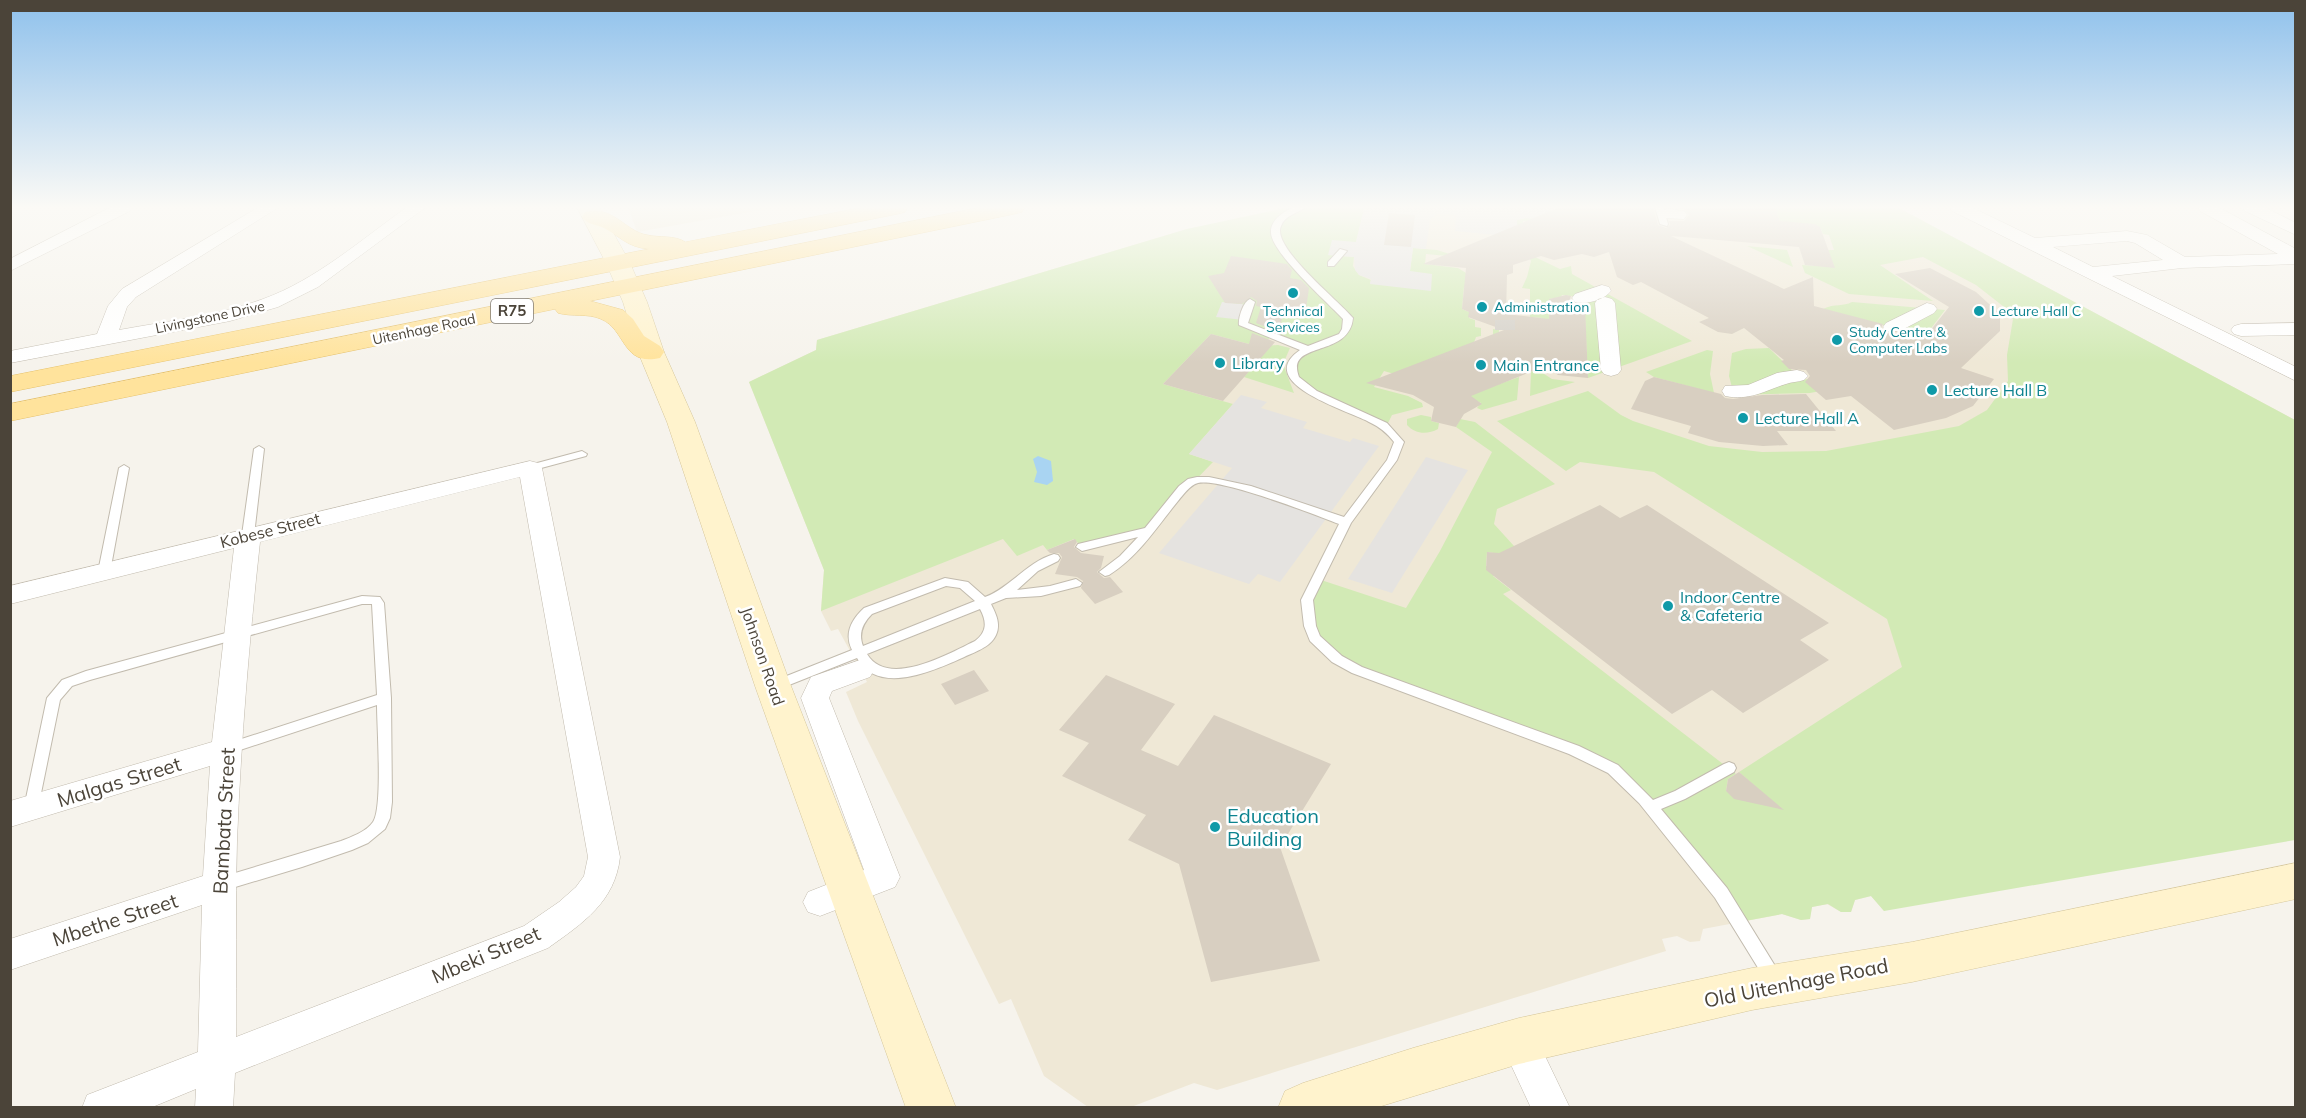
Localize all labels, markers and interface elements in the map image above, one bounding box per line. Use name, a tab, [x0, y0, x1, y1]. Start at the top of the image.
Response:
marker: Technical Services	[1286, 286, 1300, 300]
street label: Livingstone Drive	[154, 297, 266, 337]
place label: Administration	[1494, 298, 1589, 316]
road number: R75	[491, 299, 533, 323]
marker: Administration	[1475, 300, 1489, 314]
place label: Technical Services	[1263, 302, 1323, 336]
place label: Lecture Hall C	[1991, 302, 2081, 320]
marker: Lecture Hall C	[1972, 304, 1986, 318]
street label: Uitenhage Road	[371, 309, 477, 349]
place label: Study Centre & Computer Labs	[1849, 323, 1947, 357]
marker: Study Centre & Computer Labs	[1830, 333, 1844, 347]
place label: Library	[1232, 353, 1285, 373]
place label: Main Entrance	[1493, 355, 1599, 375]
marker: Library	[1213, 356, 1227, 370]
marker: Main Entrance	[1474, 358, 1488, 372]
place label: Lecture Hall B	[1944, 380, 2047, 400]
marker: Lecture Hall B	[1925, 383, 1939, 397]
place label: Lecture Hall A	[1755, 408, 1859, 428]
marker: Lecture Hall A	[1736, 411, 1750, 425]
street label: Kobese Street	[218, 508, 323, 552]
place label: Indoor Centre & Cafeteria	[1680, 587, 1780, 625]
marker: Indoor Centre & Cafeteria	[1661, 599, 1675, 613]
street label: Johnson Road	[737, 604, 789, 708]
street label: Bambata Street	[207, 747, 240, 895]
street label: Malgas Street	[54, 751, 184, 812]
place label: Education Building	[1227, 803, 1319, 851]
marker: Education Building	[1208, 820, 1222, 834]
street label: Mbethe Street	[49, 888, 181, 952]
street label: Mbeki Street	[428, 920, 544, 989]
street label: Old Uitenhage Road	[1702, 952, 1890, 1013]

